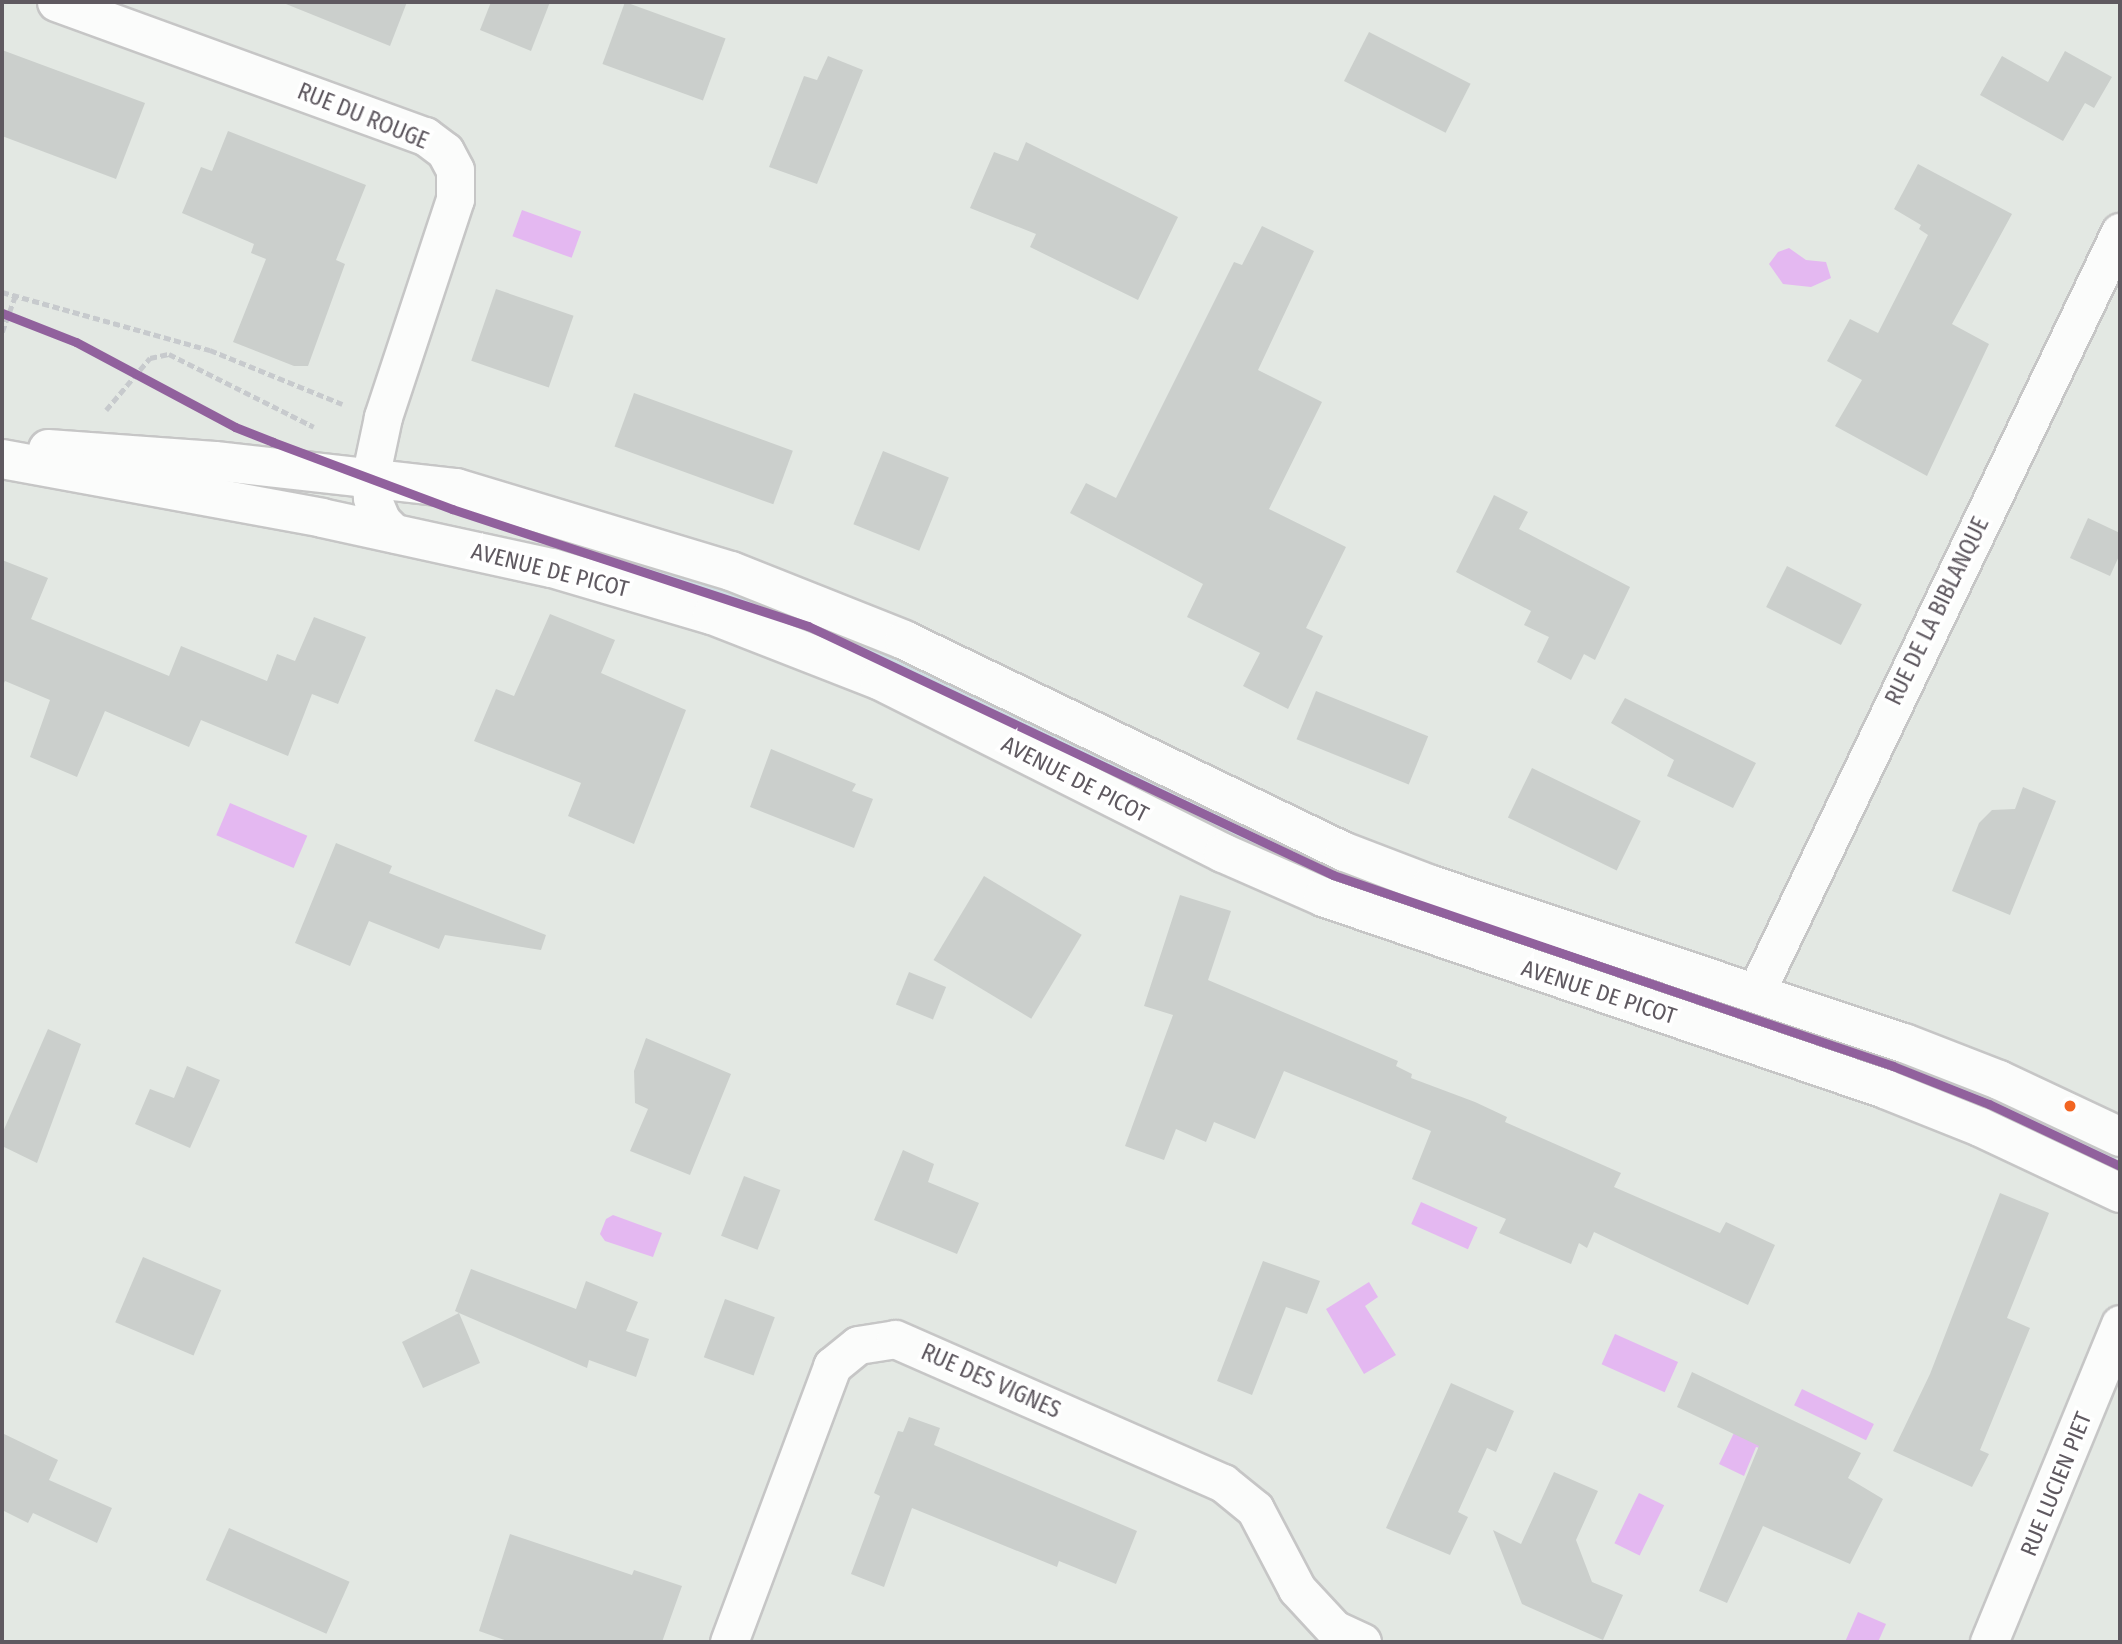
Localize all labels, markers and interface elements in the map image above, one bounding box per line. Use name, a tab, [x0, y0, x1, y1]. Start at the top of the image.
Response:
street label: RUE DU ROUGE	[294, 77, 432, 155]
street label: RUE DE LA BIBLANQUE	[1880, 513, 1994, 709]
street label: AVENUE DE PICOT	[469, 537, 631, 603]
street label: AVENUE DE PICOT	[997, 730, 1153, 828]
street label: AVENUE DE PICOT	[1518, 954, 1680, 1030]
unlabelled marker	[2063, 1099, 2077, 1113]
street label: RUE DES VIGNES	[917, 1338, 1065, 1424]
street label: RUE LUCIEN PIET	[2015, 1408, 2097, 1560]

